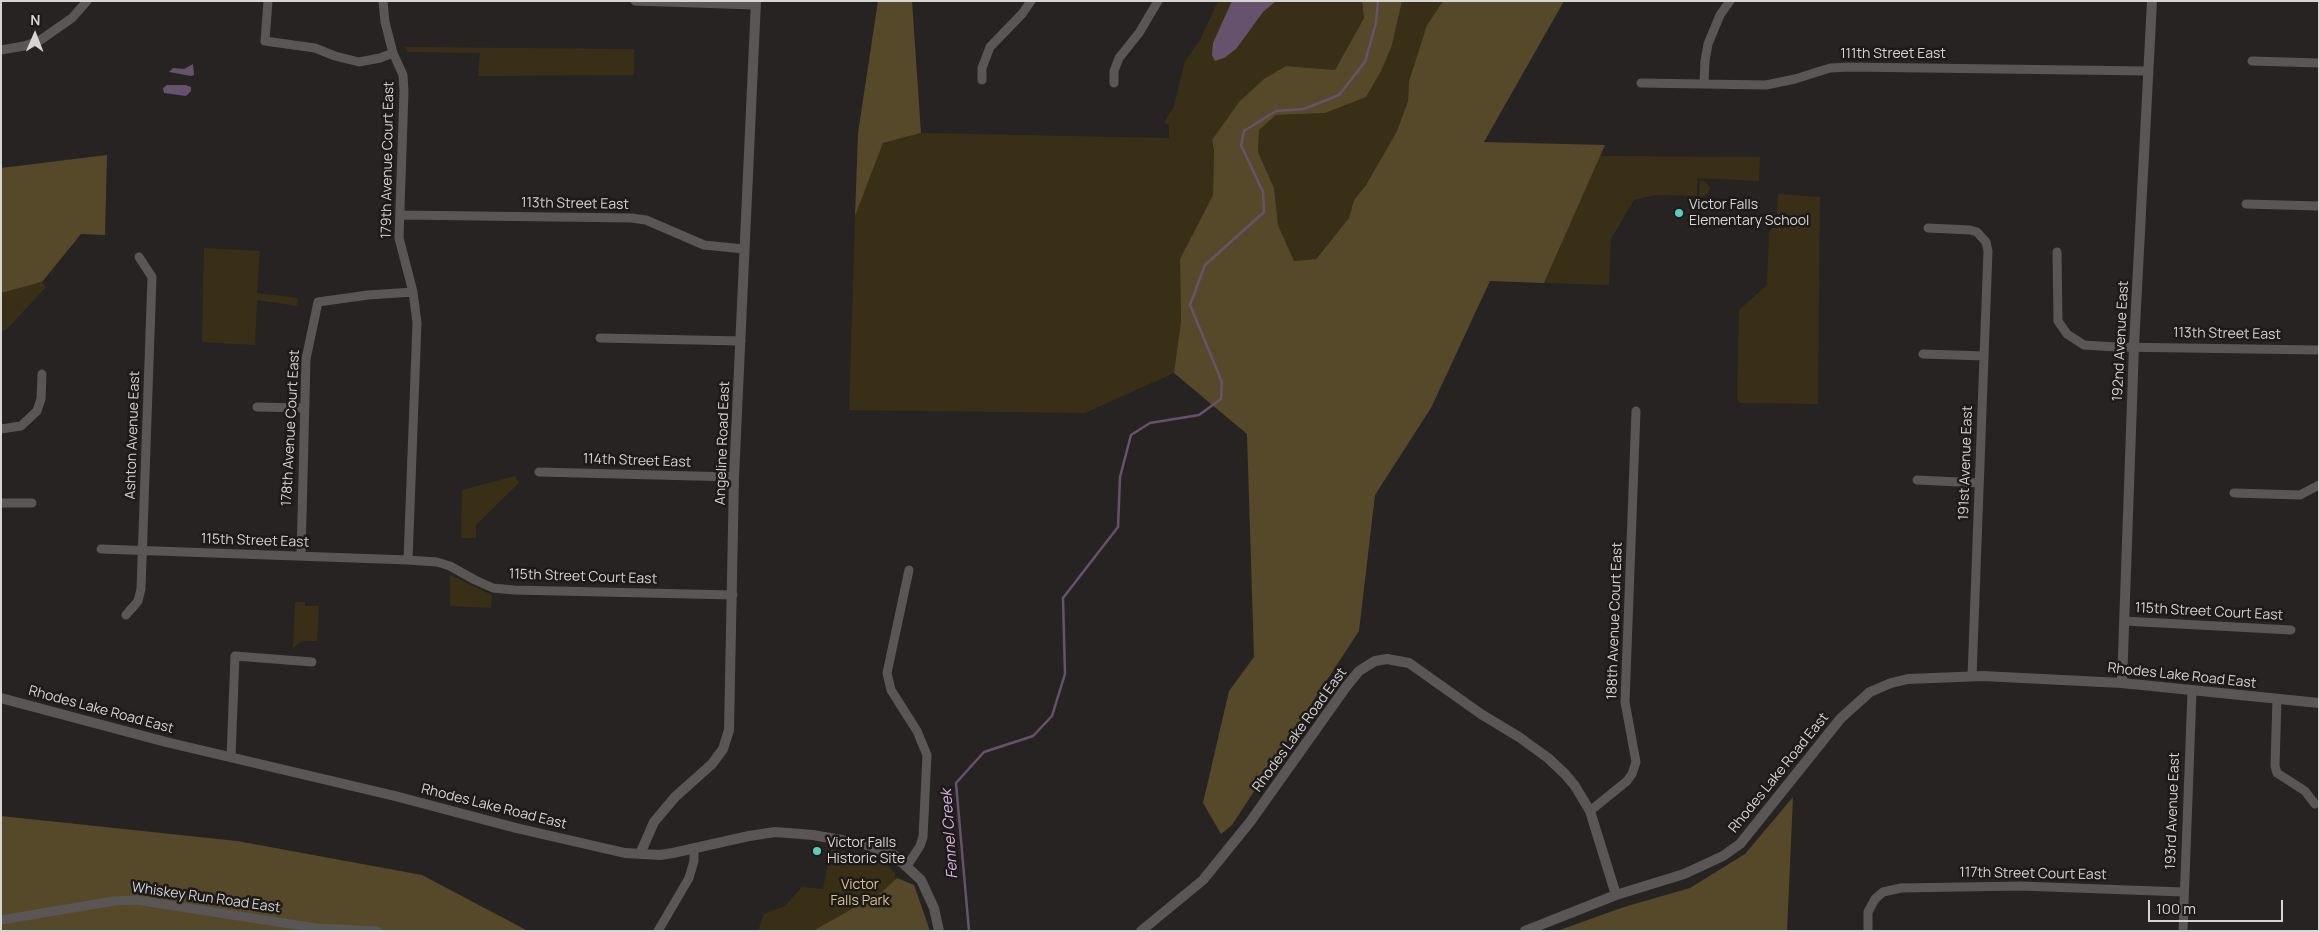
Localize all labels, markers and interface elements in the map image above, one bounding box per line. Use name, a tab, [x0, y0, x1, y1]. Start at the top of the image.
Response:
north arrow	[10, 10, 60, 60]
text: N	[30, 10, 40, 29]
street label: 111th Street East	[1840, 46, 1946, 62]
street label: 179th Avenue Court East	[378, 81, 398, 239]
street label: 113th Street East	[521, 195, 629, 213]
place label: Victor Falls Elementary School	[1689, 197, 1809, 230]
marker: Victor Falls Elementary School	[1673, 207, 1685, 219]
street label: 192nd Avenue East	[2109, 280, 2133, 402]
street label: 113th Street East	[2173, 325, 2281, 343]
street label: 178th Avenue Court East	[279, 349, 303, 507]
street label: Ashton Avenue East	[122, 370, 144, 500]
street label: Angeline Road East	[712, 381, 734, 505]
street label: 191st Avenue East	[1956, 405, 1976, 521]
street label: 114th Street East	[582, 451, 692, 471]
street label: 115th Street East	[201, 531, 309, 551]
street label: 188th Avenue Court East	[1604, 542, 1626, 700]
street label: 115th Street Court East	[509, 566, 657, 588]
street label: 115th Street Court East	[2134, 600, 2284, 624]
street label: Rhodes Lake Road East	[2107, 660, 2257, 692]
street label: Rhodes Lake Road East	[1249, 665, 1351, 795]
street label: Rhodes Lake Road East	[27, 683, 175, 737]
street label: Rhodes Lake Road East	[1725, 710, 1833, 836]
street label: 193rd Avenue East	[2163, 752, 2183, 870]
street label: Rhodes Lake Road East	[419, 781, 569, 833]
water label: Fennel Creek	[938, 789, 962, 879]
place label: Victor Falls Historic Site	[827, 835, 905, 868]
marker: Victor Falls Historic Site	[811, 845, 823, 857]
street label: 117th Street Court East	[1959, 864, 2107, 884]
park label: Victor Falls Park	[830, 877, 890, 910]
street label: Whiskey Run Road East	[131, 879, 281, 917]
scale bar	[2150, 890, 2285, 922]
text: 100 m	[2156, 898, 2196, 919]

